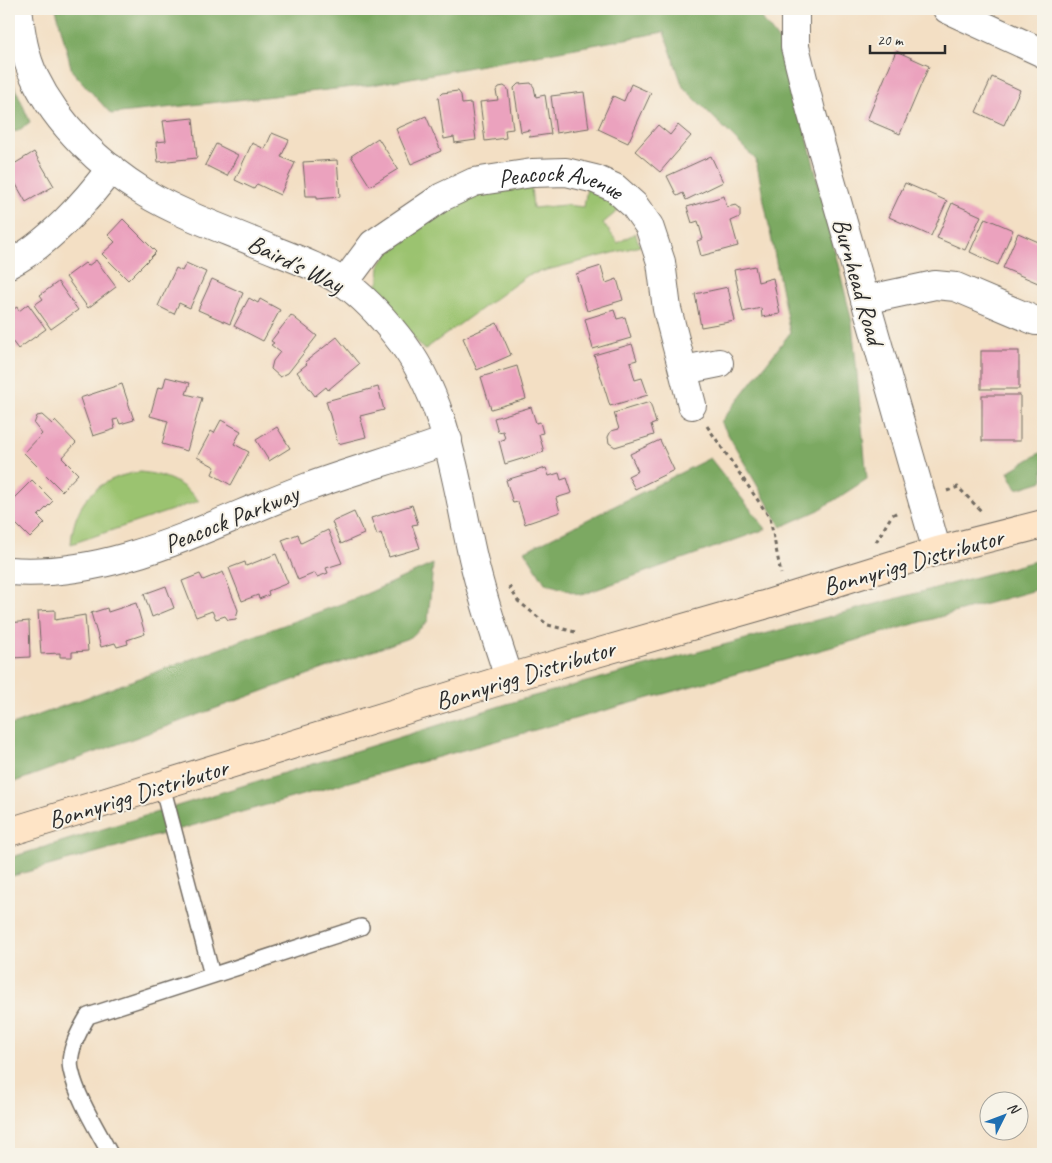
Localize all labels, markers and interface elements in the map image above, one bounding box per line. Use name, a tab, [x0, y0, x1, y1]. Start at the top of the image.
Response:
scale bar	[870, 22, 944, 54]
text: 20 m	[877, 31, 904, 50]
street label: Peacock Avenue	[496, 157, 633, 207]
street label: Burnhead Road	[825, 214, 892, 352]
street label: Baird's Way	[243, 227, 350, 301]
street label: Peacock Parkway	[160, 477, 306, 560]
street label: Bonnyrigg Distributor	[819, 520, 1009, 603]
street label: Bonnyrigg Distributor	[432, 632, 621, 717]
street label: Bonnyrigg Distributor	[45, 751, 234, 836]
north arrow	[980, 1090, 1030, 1140]
text: N	[1004, 1099, 1024, 1118]

